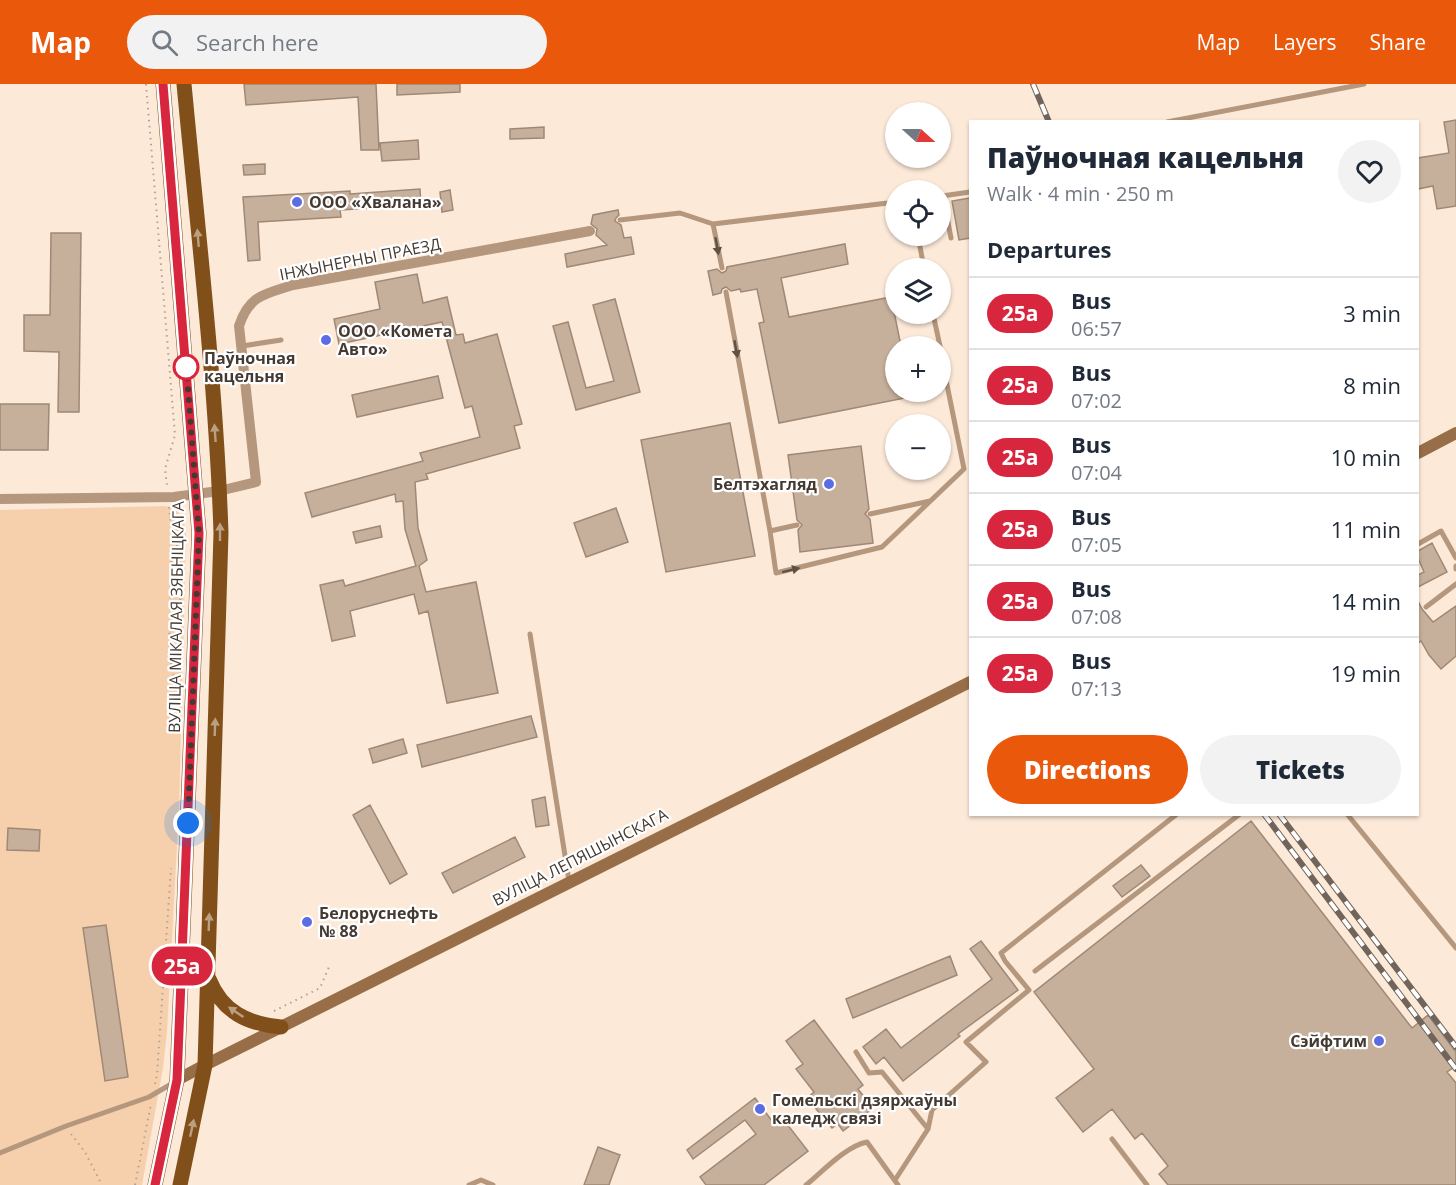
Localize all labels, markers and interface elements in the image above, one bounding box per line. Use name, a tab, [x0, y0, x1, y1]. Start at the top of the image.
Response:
search box	[127, 15, 547, 69]
text: Map	[30, 23, 91, 61]
icon: search	[148, 26, 181, 59]
text: Search here	[196, 27, 319, 57]
text: Map	[1197, 28, 1240, 56]
text: Layers	[1273, 28, 1337, 56]
text: Share	[1370, 28, 1426, 56]
north arrow	[885, 102, 951, 168]
map controls	[885, 102, 951, 480]
text: Паўночная кацельня	[987, 138, 1304, 176]
button: heart	[1338, 140, 1401, 203]
button: locate	[885, 180, 951, 246]
text: Walk · 4 min · 250 m	[987, 180, 1174, 207]
place label: ООО «Хвалана»	[309, 191, 442, 213]
marker: ООО «Хвалана»	[290, 195, 304, 209]
one-way arrow	[193, 229, 203, 248]
street label: ІНЖЫНЕРНЫ ПРАЕЗД	[278, 233, 442, 285]
text: Departures	[987, 234, 1111, 264]
one-way arrow	[713, 237, 722, 256]
button: layers	[885, 258, 951, 324]
text: Bus	[1071, 285, 1111, 315]
text: 3 min	[1343, 298, 1401, 328]
text: 25а	[1002, 299, 1038, 327]
text: 06:57	[1071, 315, 1122, 342]
place label: ООО «Комета Авто»	[338, 320, 452, 360]
marker: ООО «Комета Авто»	[319, 333, 333, 347]
button: +	[885, 336, 951, 402]
one-way arrow	[732, 340, 741, 359]
place label: Паўночная кацельня	[204, 347, 295, 387]
marker: Паўночная кацельня	[173, 354, 199, 380]
text: Bus	[1071, 357, 1111, 387]
text: 8 min	[1343, 370, 1401, 400]
text: 25а	[1002, 371, 1038, 399]
text: 07:02	[1071, 387, 1122, 414]
button: −	[885, 414, 951, 480]
one-way arrow	[210, 423, 220, 442]
text: Bus	[1071, 429, 1111, 459]
text: 10 min	[1331, 442, 1401, 472]
text: 25а	[1002, 443, 1038, 471]
text: 07:04	[1071, 459, 1122, 486]
place label: Белтэхагляд	[713, 473, 817, 495]
marker: Белтэхагляд	[822, 477, 836, 491]
street label: ВУЛІЦА МІКАЛАЯ ЗЯБНІЦКАГА	[163, 500, 189, 733]
text: Bus	[1071, 501, 1111, 531]
text: 11 min	[1331, 514, 1401, 544]
text: 25а	[1002, 515, 1038, 543]
one-way arrow	[215, 523, 225, 542]
text: 07:05	[1071, 531, 1122, 558]
one-way arrow	[782, 564, 800, 574]
text: Bus	[1071, 573, 1111, 603]
text: 14 min	[1331, 586, 1401, 616]
text: 25а	[1002, 587, 1038, 615]
text: 07:08	[1071, 603, 1122, 630]
text: Bus	[1071, 645, 1111, 675]
text: 19 min	[1331, 658, 1401, 688]
text: 25а	[1002, 659, 1038, 687]
text: 07:13	[1071, 675, 1122, 702]
one-way arrow	[210, 718, 219, 737]
button: Directions	[987, 735, 1188, 804]
button: Tickets	[1200, 735, 1401, 804]
street label: ВУЛІЦА ЛЕПЯШЫНСКАГА	[488, 803, 672, 911]
your location	[173, 808, 203, 838]
place label: Белоруснефть № 88	[319, 902, 438, 942]
one-way arrow	[204, 913, 213, 932]
marker: Белоруснефть № 88	[300, 915, 314, 929]
line badge: 25а	[148, 946, 216, 986]
text: 25а	[164, 952, 200, 980]
one-way arrow	[228, 1006, 244, 1018]
place label: Сэйфтим	[1290, 1030, 1367, 1052]
marker: Сэйфтим	[1372, 1034, 1386, 1048]
place label: Гомельскі дзяржаўны каледж связі	[772, 1089, 957, 1129]
marker: Гомельскі дзяржаўны каледж связі	[753, 1102, 767, 1116]
one-way arrow	[188, 1118, 197, 1137]

